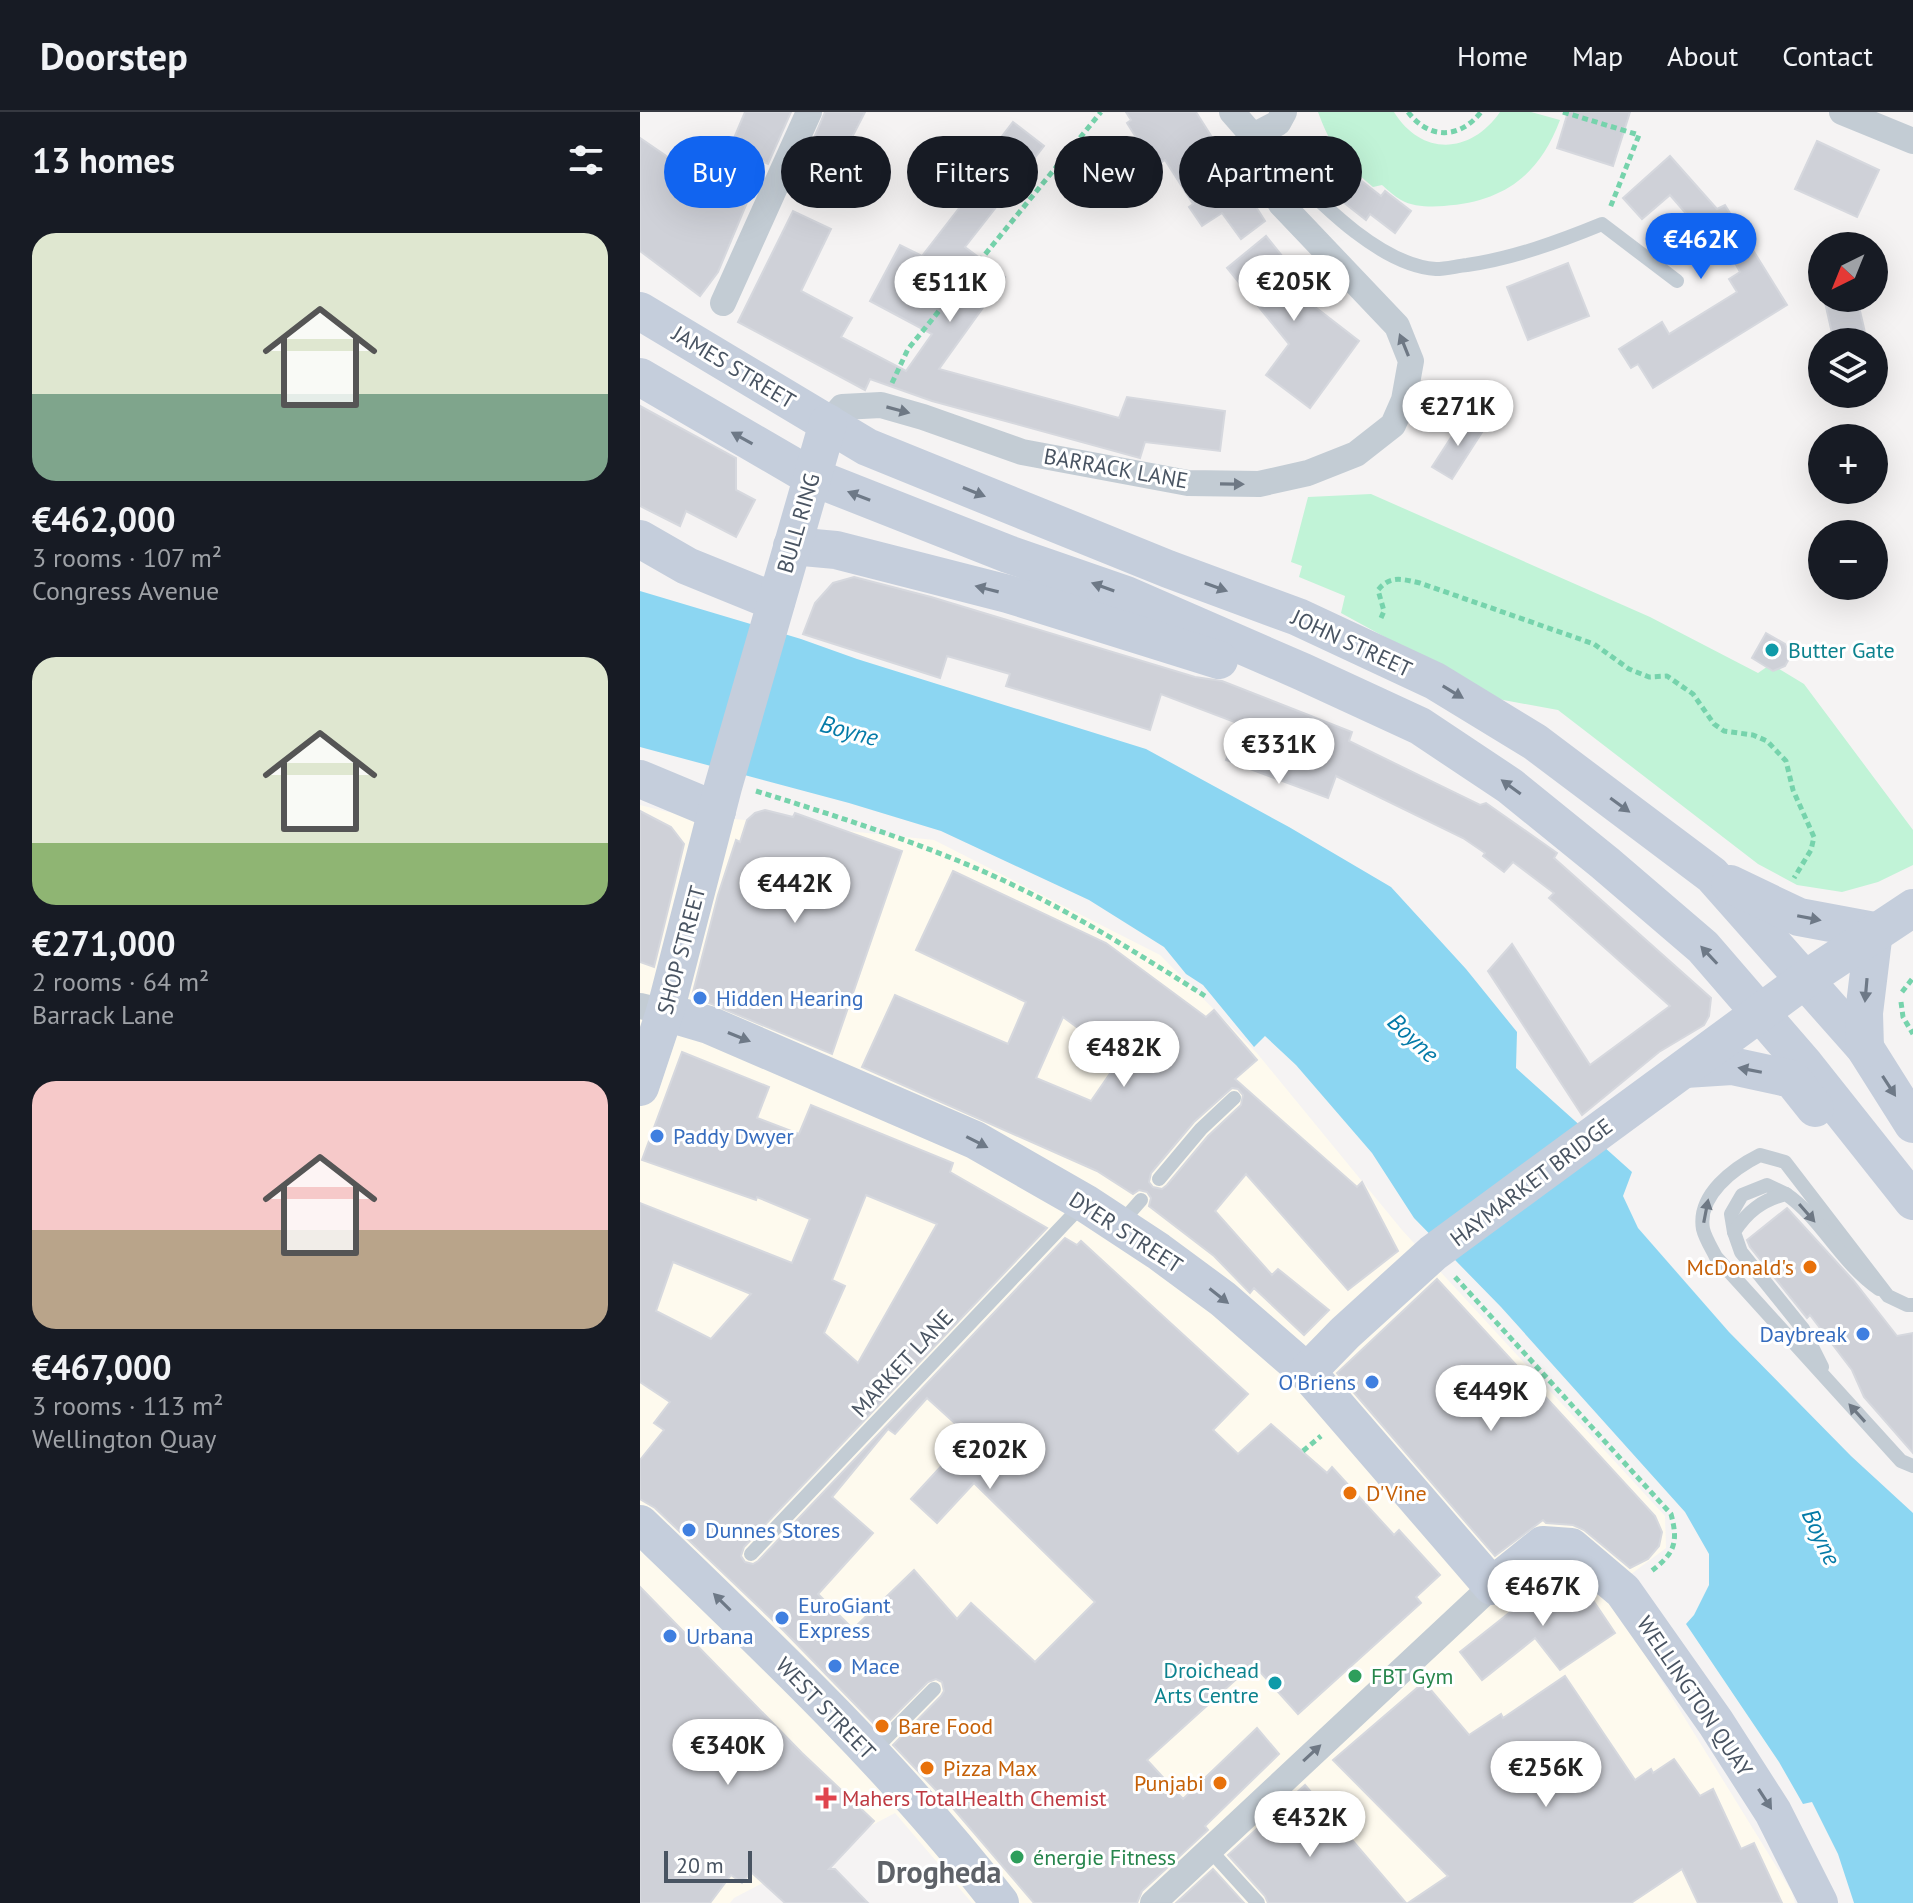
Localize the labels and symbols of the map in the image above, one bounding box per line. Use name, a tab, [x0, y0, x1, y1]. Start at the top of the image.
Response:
pin: €462K	[1645, 213, 1757, 281]
north arrow	[1808, 232, 1888, 312]
pin: €205K	[1238, 255, 1350, 323]
pin: €511K	[894, 256, 1006, 324]
street label: JAMES STREET	[666, 319, 801, 415]
one-way arrow	[1397, 333, 1410, 357]
pin: €271K	[1402, 380, 1514, 448]
one-way arrow	[885, 404, 910, 416]
one-way arrow	[731, 431, 754, 445]
street label: BARRACK LANE	[1042, 442, 1190, 494]
street label: BULL RING	[770, 470, 826, 576]
one-way arrow	[1220, 477, 1245, 490]
one-way arrow	[962, 486, 986, 499]
one-way arrow	[847, 489, 871, 502]
one-way arrow	[1090, 580, 1114, 593]
one-way arrow	[1204, 581, 1228, 593]
one-way arrow	[974, 582, 999, 594]
street label: JOHN STREET	[1286, 602, 1417, 683]
place label: Butter Gate	[1788, 636, 1895, 664]
marker: Butter Gate	[1763, 641, 1781, 659]
one-way arrow	[1442, 685, 1464, 699]
water label: Boyne	[817, 708, 882, 753]
pin: €331K	[1223, 718, 1335, 786]
one-way arrow	[1501, 780, 1521, 796]
one-way arrow	[1610, 796, 1631, 812]
pin: €442K	[739, 857, 851, 925]
street label: SHOP STREET	[650, 883, 712, 1017]
one-way arrow	[1797, 912, 1822, 924]
one-way arrow	[1701, 946, 1719, 965]
one-way arrow	[1859, 978, 1872, 1003]
place label: Hidden Hearing	[716, 984, 864, 1012]
marker: Hidden Hearing	[691, 989, 709, 1007]
water label: Boyne	[1381, 1006, 1446, 1069]
pin: €482K	[1068, 1021, 1180, 1089]
one-way arrow	[727, 1031, 751, 1044]
one-way arrow	[1738, 1063, 1763, 1075]
one-way arrow	[1882, 1075, 1896, 1097]
street label: HAYMARKET BRIDGE	[1444, 1112, 1618, 1252]
place label: Paddy Dwyer	[673, 1122, 794, 1150]
marker: Paddy Dwyer	[648, 1127, 666, 1145]
one-way arrow	[965, 1135, 988, 1148]
street label: DYER STREET	[1064, 1185, 1188, 1279]
one-way arrow	[1700, 1198, 1712, 1223]
one-way arrow	[1798, 1202, 1815, 1222]
place label: McDonald's	[1687, 1253, 1794, 1281]
marker: McDonald's	[1801, 1258, 1819, 1276]
one-way arrow	[1209, 1287, 1229, 1304]
street label: MARKET LANE	[845, 1303, 959, 1423]
place label: Daybreak	[1759, 1320, 1847, 1348]
marker: Daybreak	[1854, 1325, 1872, 1343]
pin: €449K	[1435, 1365, 1547, 1433]
place label: O'Briens	[1278, 1368, 1356, 1396]
marker: O'Briens	[1363, 1373, 1381, 1391]
one-way arrow	[1849, 1403, 1867, 1422]
pin: €202K	[934, 1423, 1046, 1491]
place label: D'Vine	[1366, 1479, 1427, 1507]
marker: D'Vine	[1341, 1484, 1359, 1502]
water label: Boyne	[1795, 1503, 1848, 1570]
place label: Dunnes Stores	[705, 1516, 840, 1544]
marker: Dunnes Stores	[680, 1521, 698, 1539]
pin: €467K	[1487, 1560, 1599, 1628]
place label: EuroGiant Express	[798, 1591, 891, 1644]
one-way arrow	[713, 1593, 731, 1612]
marker: EuroGiant Express	[773, 1609, 791, 1627]
street label: WELLINGTON QUAY	[1631, 1611, 1759, 1782]
place label: Urbana	[686, 1622, 754, 1650]
marker: Urbana	[661, 1627, 679, 1645]
street label: WEST STREET	[770, 1651, 882, 1765]
place label: Mace	[851, 1652, 900, 1680]
place label: Droichead Arts Centre	[1154, 1656, 1259, 1709]
marker: Mace	[826, 1657, 844, 1675]
place label: FBT Gym	[1371, 1662, 1453, 1690]
marker: FBT Gym	[1346, 1667, 1364, 1685]
marker: Droichead Arts Centre	[1266, 1674, 1284, 1692]
place label: Bare Food	[898, 1712, 993, 1740]
marker: Bare Food	[873, 1717, 891, 1735]
pin: €340K	[672, 1719, 784, 1787]
pin: €256K	[1490, 1741, 1602, 1809]
one-way arrow	[1302, 1745, 1321, 1763]
place label: Pizza Max	[943, 1754, 1037, 1782]
marker: Pizza Max	[918, 1759, 936, 1777]
place label: Punjabi	[1134, 1769, 1204, 1797]
marker: Punjabi	[1211, 1774, 1229, 1792]
place label: Mahers TotalHealth Chemist	[842, 1784, 1107, 1812]
one-way arrow	[1757, 1788, 1772, 1810]
marker: Mahers TotalHealth Chemist	[817, 1789, 835, 1807]
pin: €432K	[1254, 1791, 1366, 1859]
place label: énergie Fitness	[1033, 1843, 1176, 1871]
scale bar	[664, 1847, 752, 1883]
marker: énergie Fitness	[1008, 1848, 1026, 1866]
district label: Drogheda	[877, 1852, 1001, 1891]

